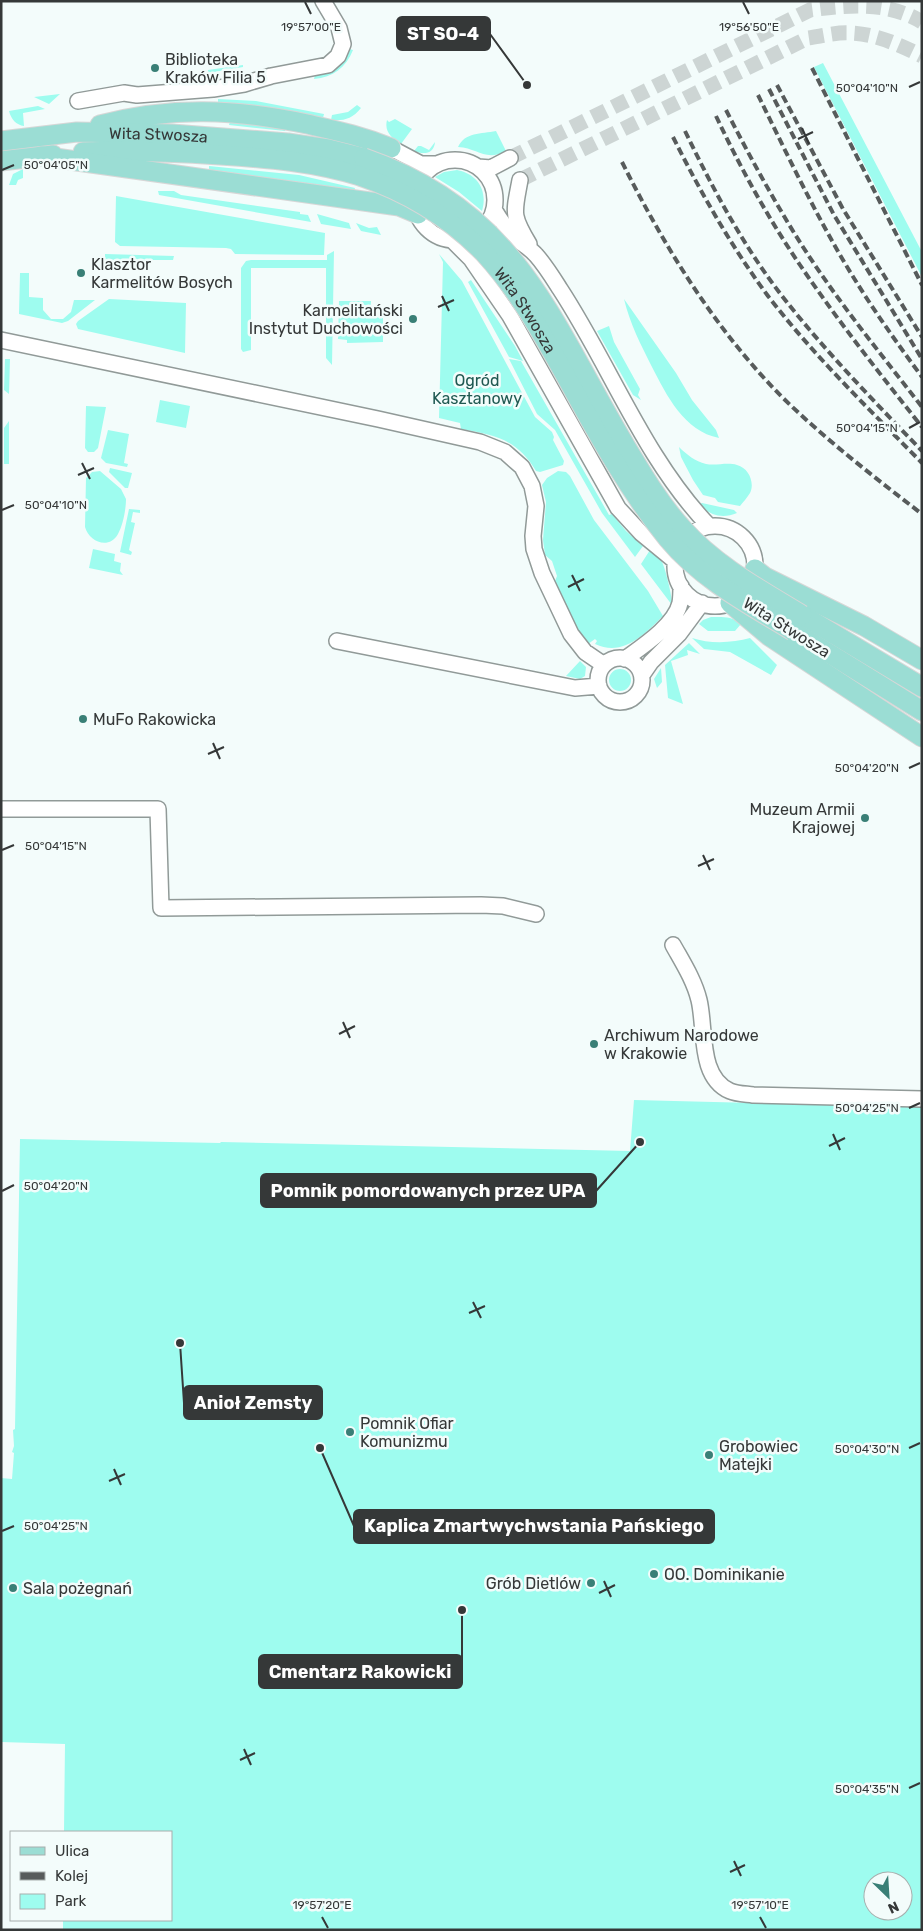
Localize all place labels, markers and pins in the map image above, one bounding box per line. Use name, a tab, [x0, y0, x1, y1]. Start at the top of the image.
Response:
callout: ST SO-4	[397, 17, 490, 50]
place label: Biblioteka Kraków Filia 5	[165, 50, 266, 87]
marker: Biblioteka Kraków Filia 5	[149, 62, 161, 74]
place label: Klasztor Karmelitów Bosych	[91, 255, 233, 292]
marker: Klasztor Karmelitów Bosych	[75, 267, 87, 279]
place label: Karmelitański Instytut Duchowości	[249, 301, 403, 338]
marker: Karmelitański Instytut Duchowości	[407, 313, 419, 325]
place label: MuFo Rakowicka	[93, 710, 216, 729]
marker: MuFo Rakowicka	[77, 713, 89, 725]
place label: Muzeum Armii Krajowej	[750, 800, 855, 837]
marker: Muzeum Armii Krajowej	[859, 812, 871, 824]
place label: Archiwum Narodowe w Krakowie	[604, 1026, 759, 1063]
marker: Archiwum Narodowe w Krakowie	[588, 1038, 600, 1050]
callout: Pomnik pomordowanych przez UPA	[261, 1174, 596, 1207]
callout: Anioł Zemsty	[184, 1386, 322, 1419]
place label: Pomnik Ofiar Komunizmu	[360, 1414, 454, 1451]
marker: Pomnik Ofiar Komunizmu	[344, 1426, 356, 1438]
place label: Grobowiec Matejki	[719, 1437, 798, 1474]
marker: Grobowiec Matejki	[703, 1449, 715, 1461]
callout: Kaplica Zmartwychwstania Pańskiego	[354, 1510, 714, 1543]
place label: OO. Dominikanie	[664, 1565, 785, 1584]
marker: OO. Dominikanie	[648, 1568, 660, 1580]
place label: Grób Dietlów	[486, 1574, 581, 1593]
marker: Grób Dietlów	[585, 1577, 597, 1589]
place label: Sala pożegnań	[23, 1579, 132, 1598]
marker: Sala pożegnań	[7, 1582, 19, 1594]
callout: Cmentarz Rakowicki	[259, 1655, 462, 1688]

